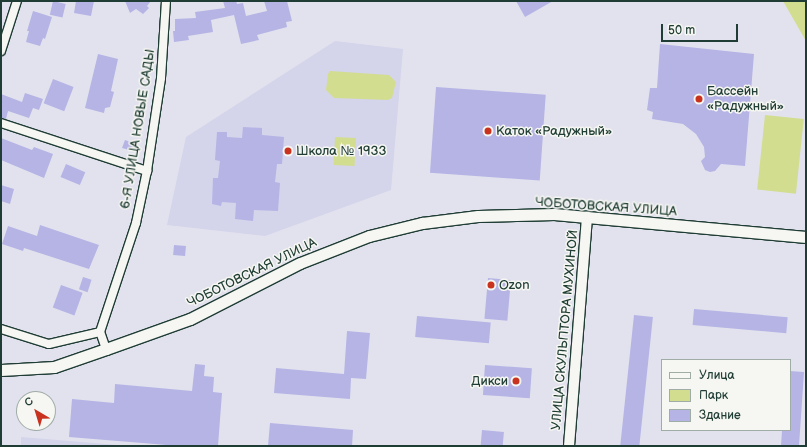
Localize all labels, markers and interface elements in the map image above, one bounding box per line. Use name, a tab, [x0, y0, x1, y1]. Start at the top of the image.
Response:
scale bar	[663, 16, 740, 42]
text: 50 m	[668, 23, 695, 38]
street label: 6-Я УЛИЦА НОВЫЕ САДЫ	[118, 48, 158, 210]
place label: Бассейн «Радужный»	[707, 84, 784, 115]
marker: Бассейн «Радужный»	[694, 94, 704, 104]
place label: Каток «Радужный»	[496, 123, 612, 139]
marker: Каток «Радужный»	[483, 126, 493, 136]
place label: Школа № 1933	[296, 143, 387, 159]
marker: Школа № 1933	[283, 146, 293, 156]
street label: ЧОБОТОВСКАЯ УЛИЦА	[535, 194, 677, 220]
street label: УЛИЦА СКУЛЬПТОРА МУХИНОЙ	[548, 229, 582, 431]
street label: ЧОБОТОВСКАЯ УЛИЦА	[185, 235, 319, 311]
place label: Ozon	[499, 277, 529, 293]
marker: Ozon	[486, 280, 496, 290]
legend	[661, 359, 791, 431]
text: Улица	[699, 368, 735, 383]
place label: Дикси	[471, 373, 508, 389]
marker: Дикси	[511, 376, 521, 386]
text: Парк	[699, 388, 728, 403]
north arrow	[16, 391, 56, 431]
text: С	[22, 394, 36, 409]
text: Здание	[699, 408, 741, 423]

